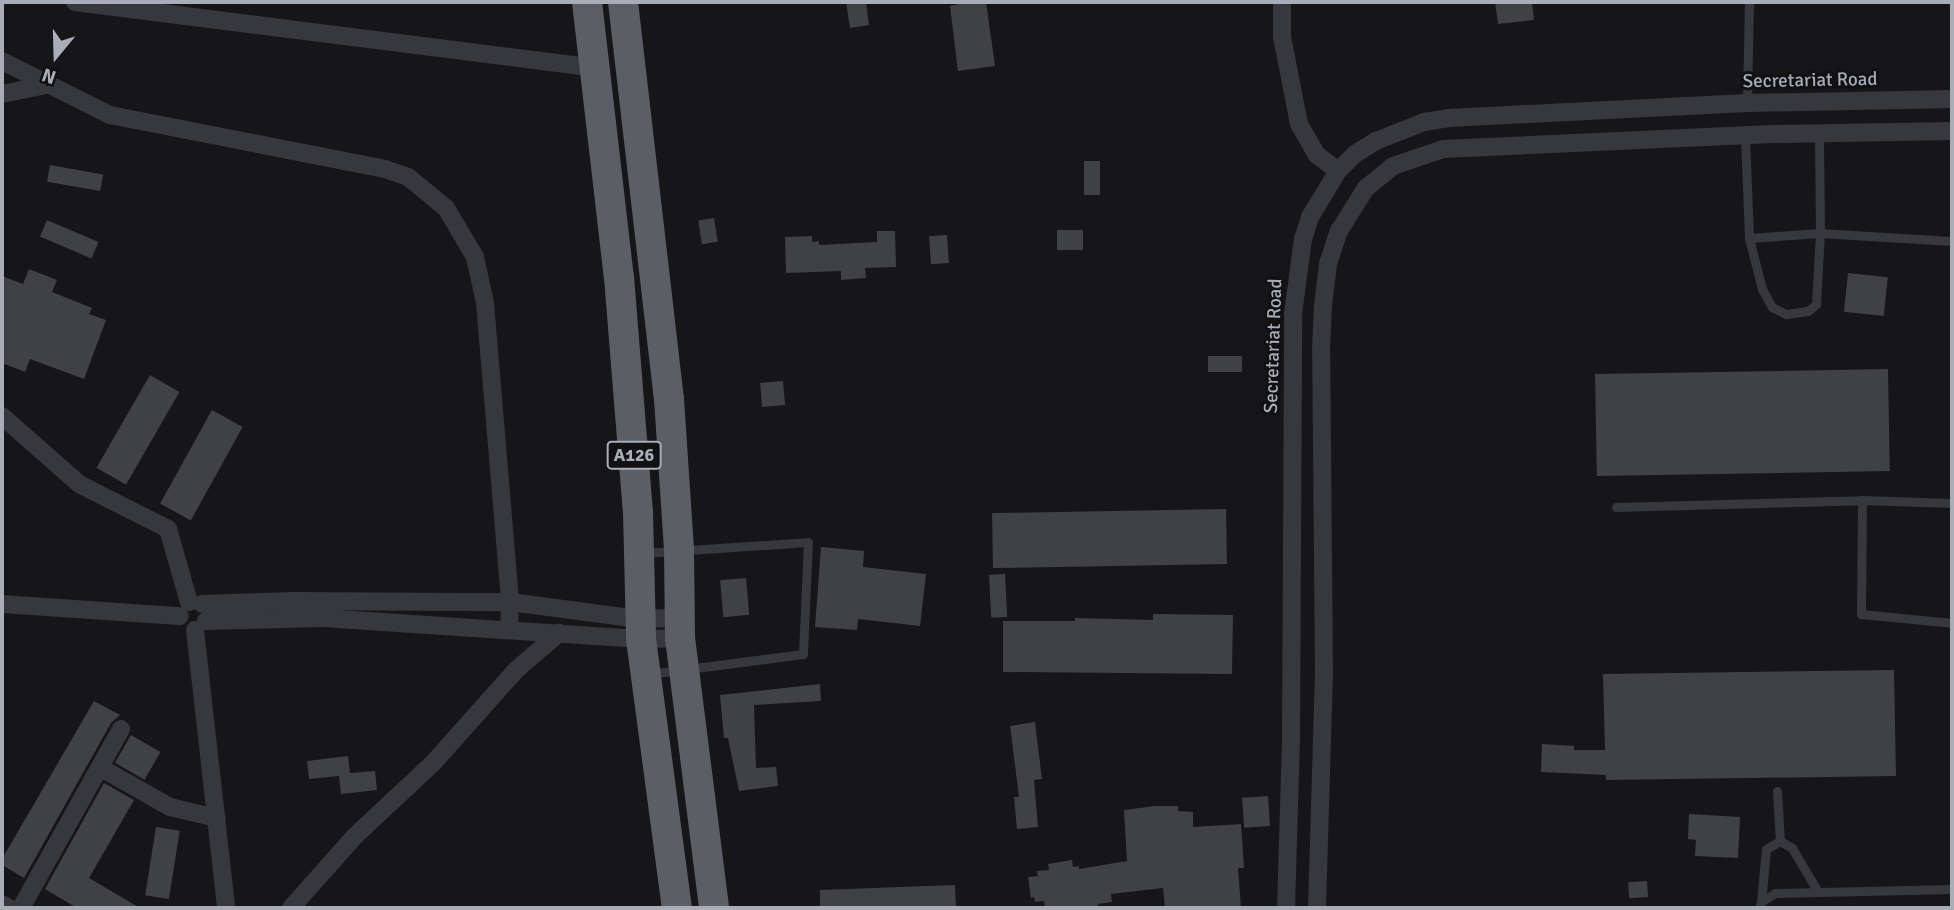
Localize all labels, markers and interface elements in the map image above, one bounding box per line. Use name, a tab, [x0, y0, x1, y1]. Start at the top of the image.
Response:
north arrow	[21, 21, 91, 91]
text: N	[39, 62, 59, 89]
street label: Secretariat Road	[1742, 68, 1878, 94]
street label: Secretariat Road	[1260, 278, 1288, 414]
road number: A126	[606, 440, 662, 470]

